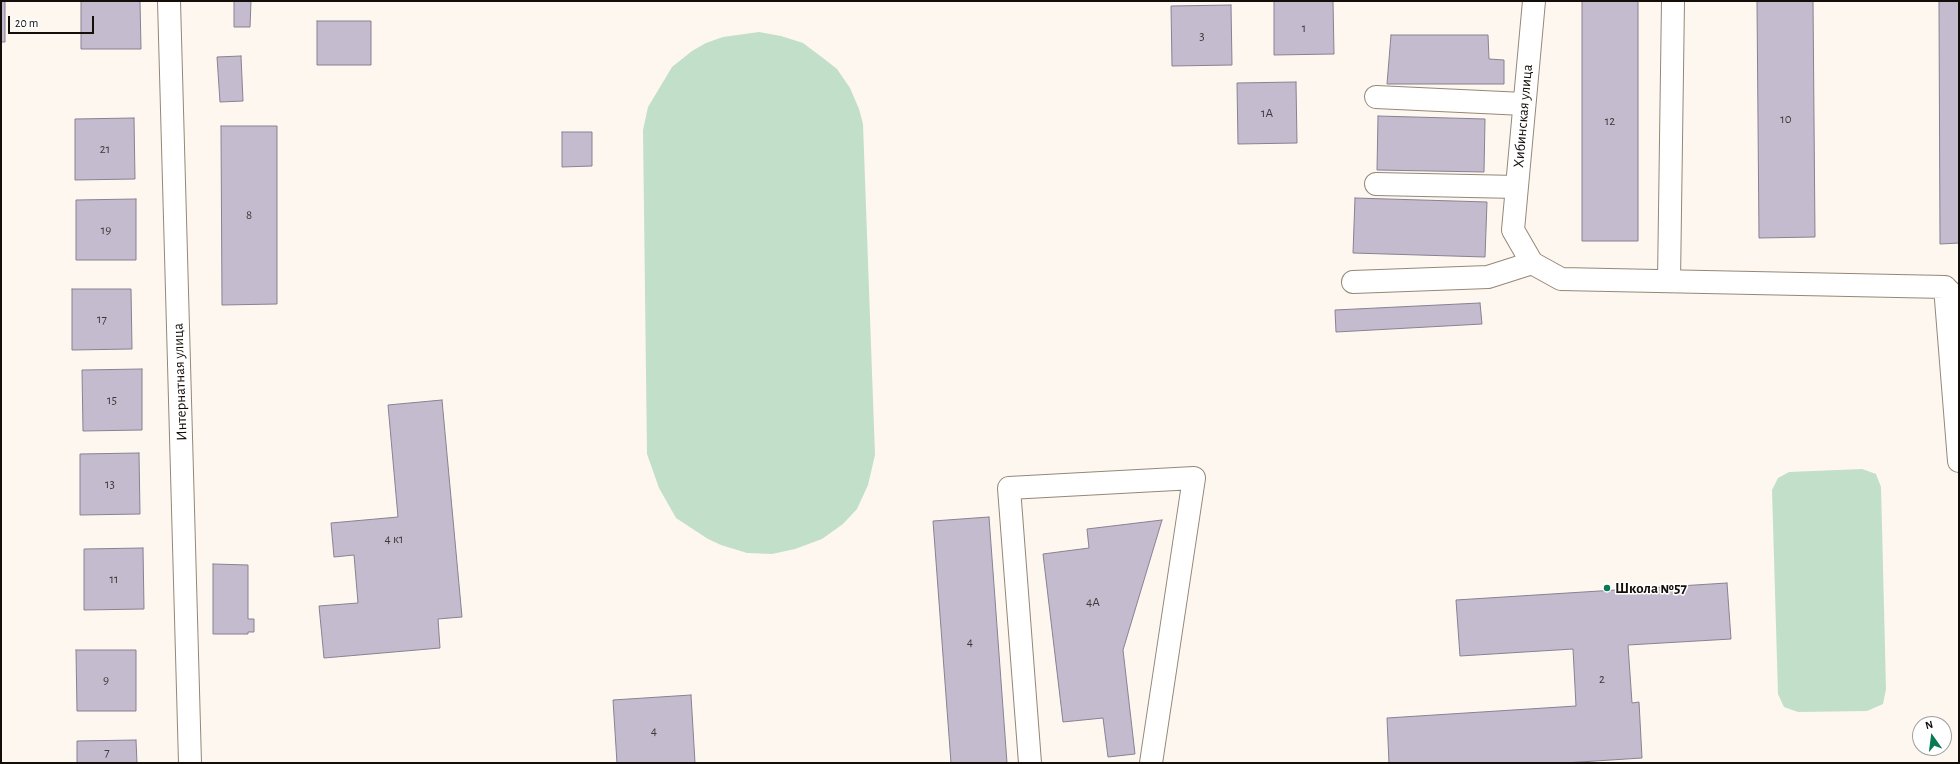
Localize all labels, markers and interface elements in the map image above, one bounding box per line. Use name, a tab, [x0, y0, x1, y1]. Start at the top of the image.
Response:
scale bar	[10, 8, 96, 34]
text: 20 m	[15, 17, 38, 29]
house number: 1	[1302, 20, 1306, 36]
house number: 3	[1199, 28, 1205, 44]
street label: Хибинская улица	[1509, 63, 1537, 169]
house number: 1А	[1261, 105, 1273, 121]
house number: 10	[1780, 111, 1792, 127]
house number: 12	[1605, 113, 1615, 129]
house number: 21	[100, 141, 110, 157]
house number: 8	[246, 207, 252, 223]
house number: 19	[101, 222, 111, 238]
house number: 17	[97, 311, 107, 327]
street label: Интернатная улица	[169, 323, 191, 441]
house number: 15	[107, 392, 117, 408]
house number: 13	[105, 476, 115, 492]
house number: 4 к1	[385, 531, 403, 547]
house number: 11	[110, 571, 118, 587]
place label: Школа №57	[1615, 579, 1687, 597]
marker: Школа №57	[1602, 583, 1612, 593]
house number: 4А	[1086, 594, 1100, 610]
house number: 4	[967, 634, 973, 650]
house number: 2	[1599, 671, 1605, 687]
house number: 9	[103, 672, 109, 688]
north arrow	[1912, 716, 1952, 756]
text: N	[1924, 719, 1934, 731]
house number: 4	[651, 723, 657, 739]
house number: 7	[104, 744, 110, 760]

